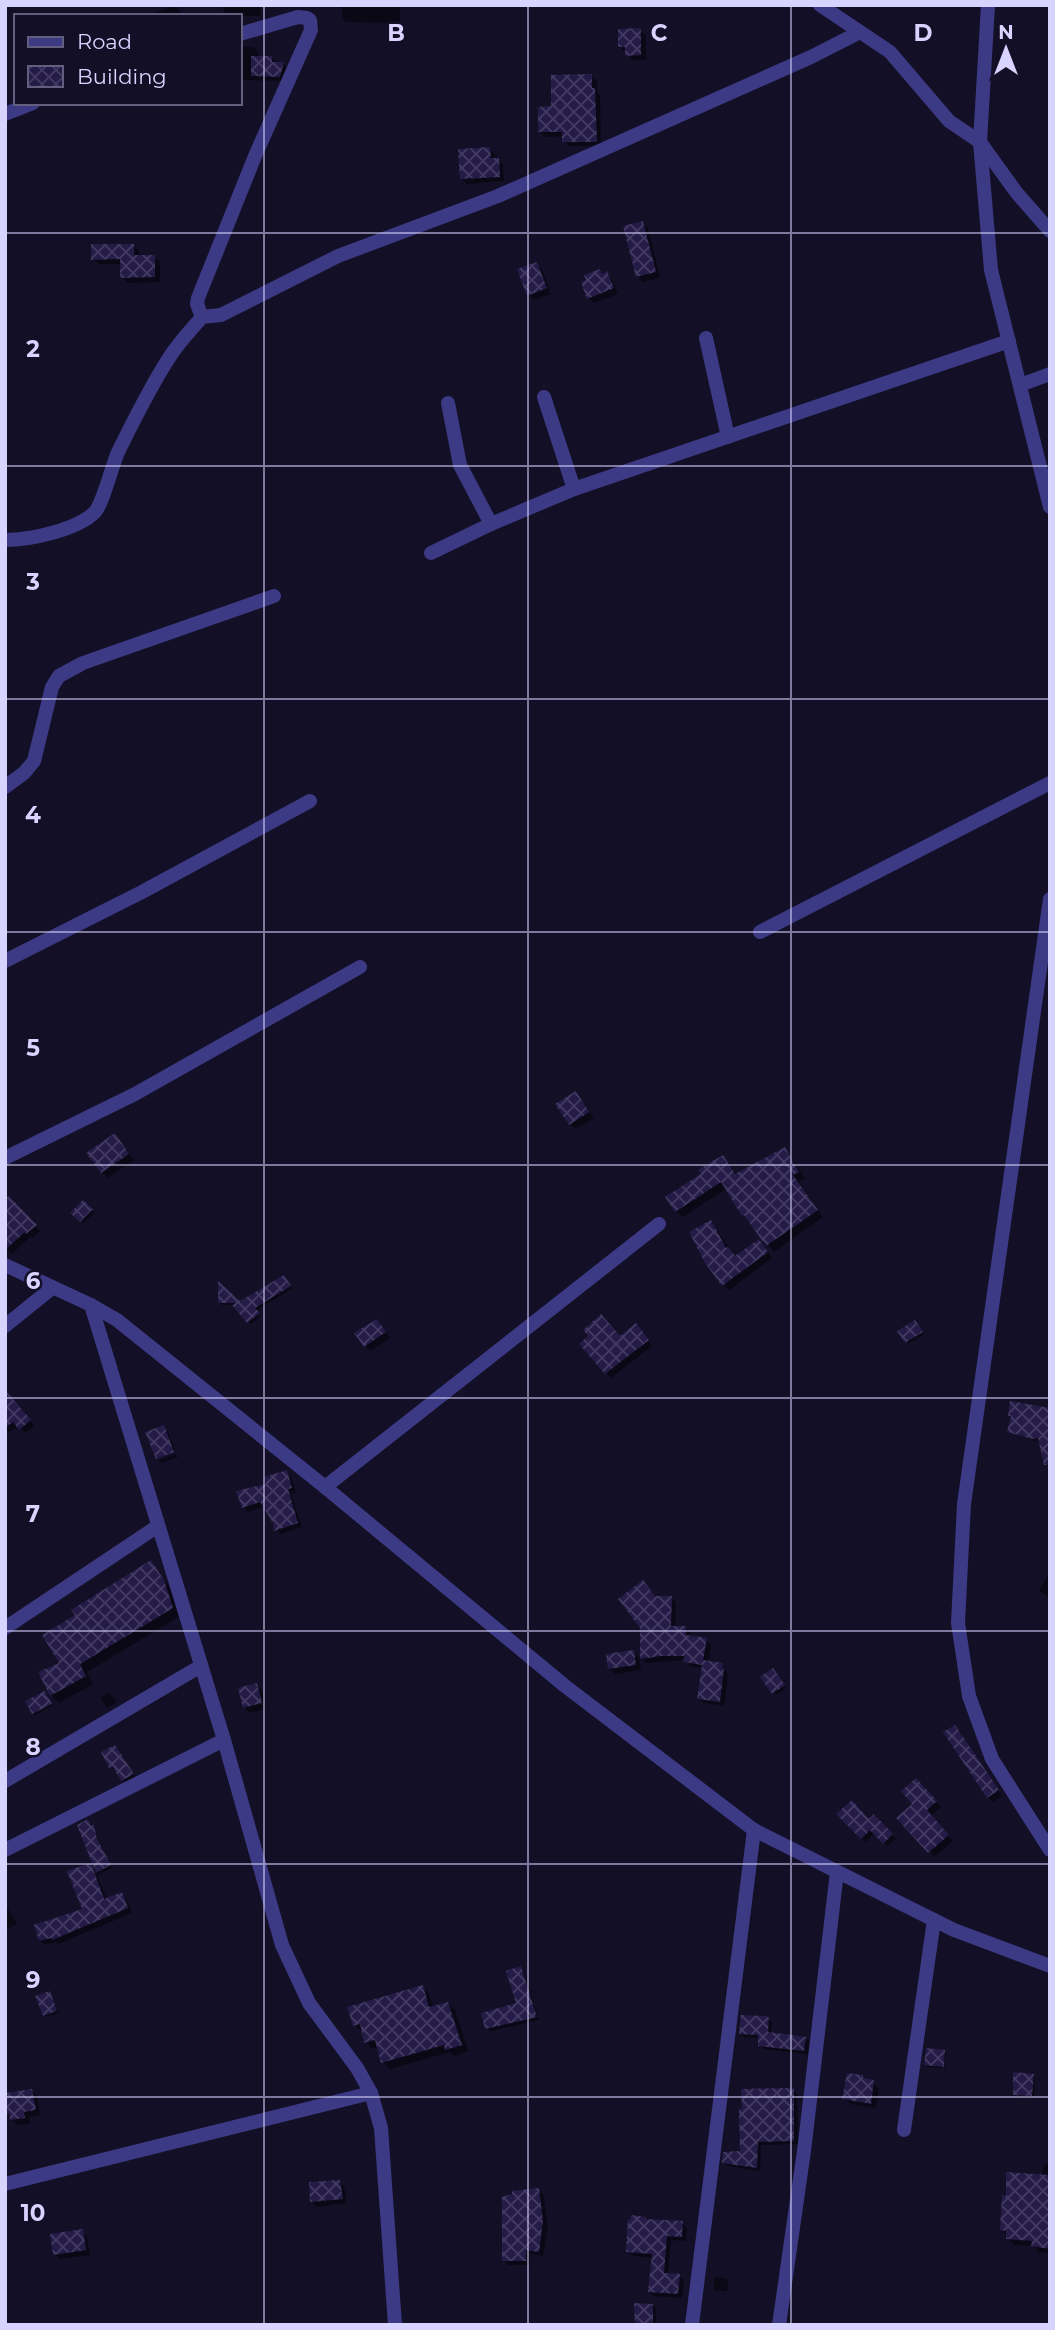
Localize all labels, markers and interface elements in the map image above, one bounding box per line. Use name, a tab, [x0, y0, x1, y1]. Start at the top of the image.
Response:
legend	[14, 14, 242, 105]
north arrow	[971, 14, 1041, 84]
text: B	[387, 19, 405, 47]
text: C	[651, 19, 668, 47]
text: D	[914, 19, 933, 47]
text: N	[998, 21, 1014, 44]
text: Road	[77, 29, 132, 54]
text: Building	[77, 64, 167, 89]
text: 2	[26, 335, 40, 363]
text: 3	[25, 568, 40, 596]
text: 4	[25, 801, 41, 829]
text: 5	[26, 1034, 40, 1062]
text: 6	[26, 1267, 41, 1295]
text: 7	[26, 1500, 40, 1528]
text: 8	[25, 1733, 41, 1761]
text: 9	[26, 1966, 40, 1994]
text: 10	[21, 2199, 45, 2227]

